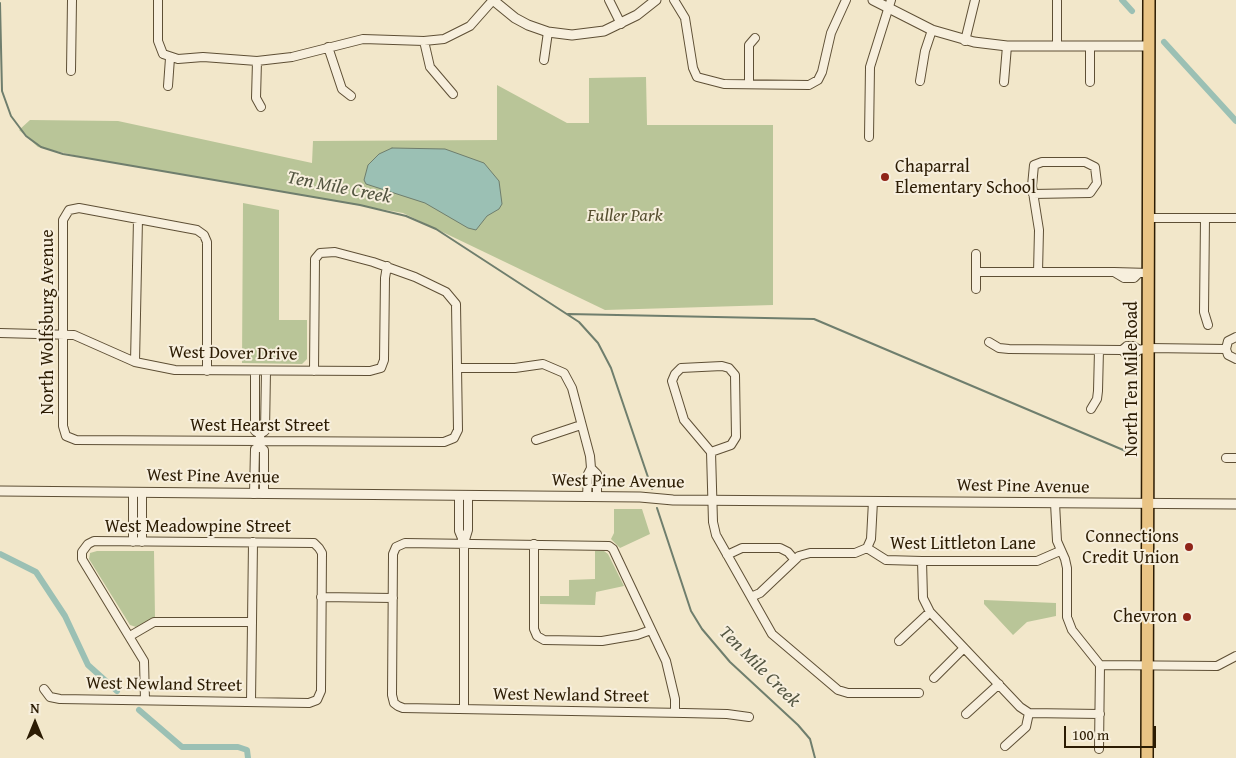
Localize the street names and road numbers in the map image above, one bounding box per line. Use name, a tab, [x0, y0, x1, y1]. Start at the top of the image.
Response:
street label: North Wolfsburg Avenue	[37, 229, 59, 415]
street label: North Ten Mile Road	[1121, 301, 1143, 457]
street label: West Dover Drive	[168, 342, 298, 366]
street label: West Hearst Street	[190, 415, 330, 437]
street label: West Pine Avenue	[146, 465, 280, 489]
street label: West Pine Avenue	[551, 470, 685, 494]
street label: West Pine Avenue	[956, 475, 1090, 499]
street label: West Meadowpine Street	[105, 516, 291, 538]
street label: West Littleton Lane	[890, 533, 1036, 555]
street label: West Newland Street	[86, 673, 242, 697]
street label: West Newland Street	[493, 684, 649, 708]

